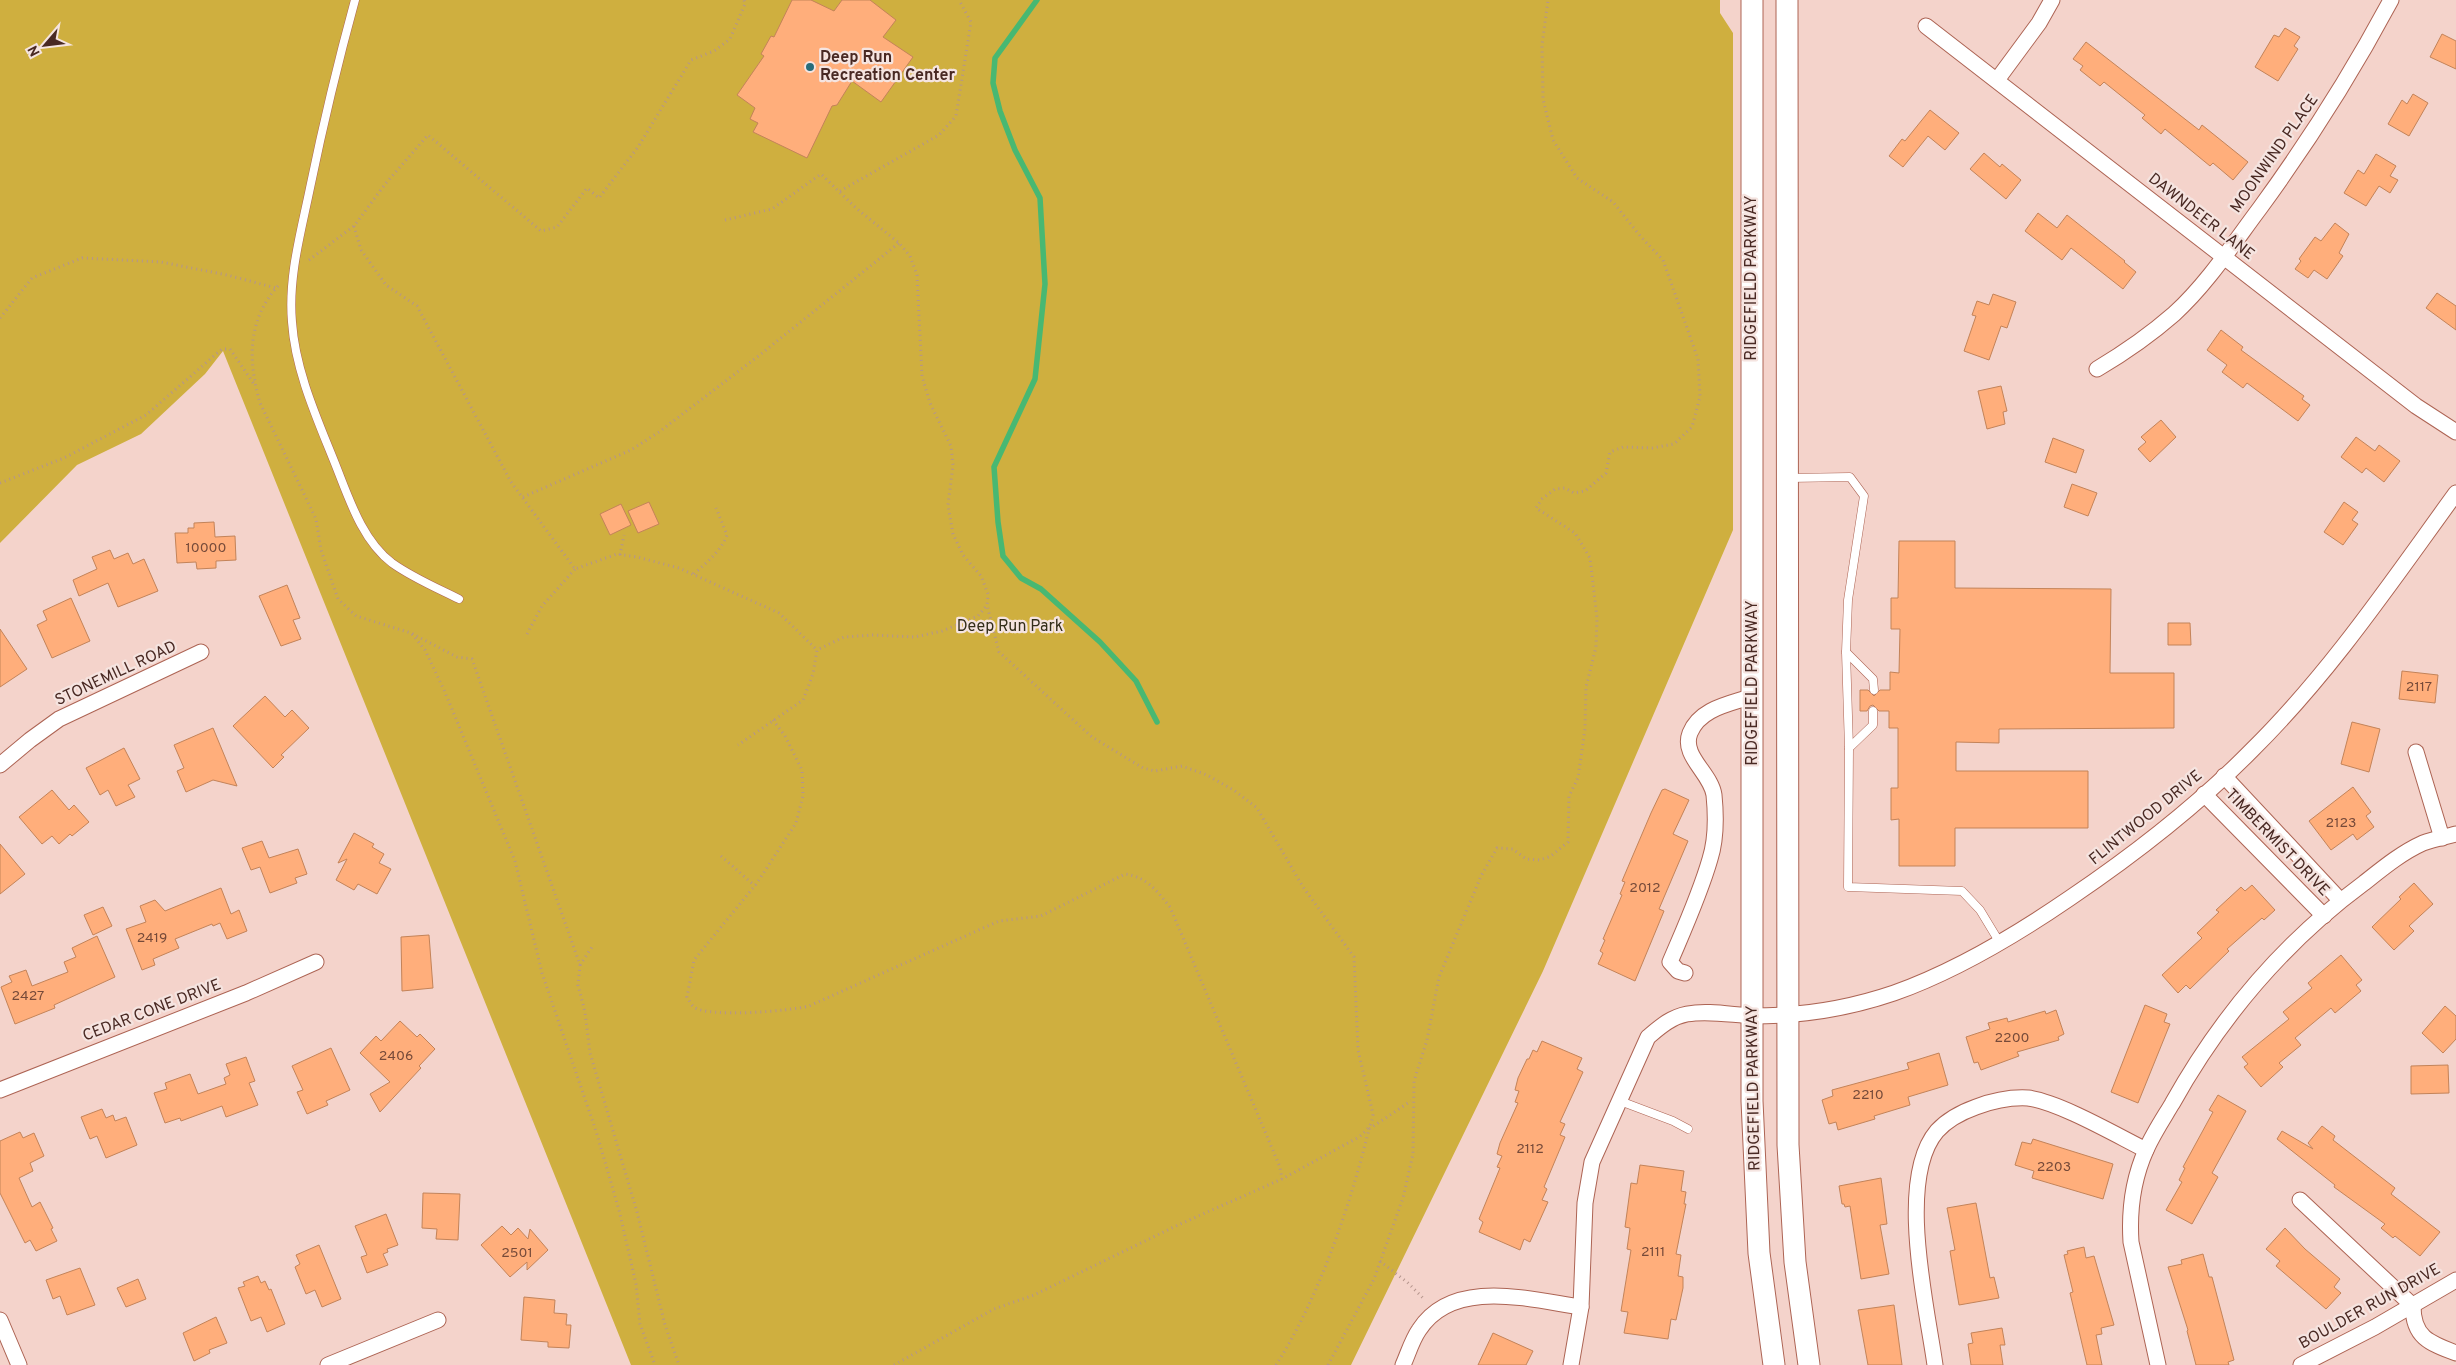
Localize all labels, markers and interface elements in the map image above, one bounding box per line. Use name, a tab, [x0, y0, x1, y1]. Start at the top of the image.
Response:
north arrow	[20, 20, 70, 70]
text: N	[25, 42, 45, 59]
place label: Deep Run Recreation Center	[820, 48, 955, 86]
marker: Deep Run Recreation Center	[804, 61, 816, 73]
street label: MOONWIND PLACE	[2227, 91, 2323, 217]
street label: DAWNDEER LANE	[2144, 169, 2258, 265]
street label: RIDGEFIELD PARKWAY	[1742, 195, 1762, 361]
house number: 10000	[186, 540, 226, 557]
street label: RIDGEFIELD PARKWAY	[1743, 600, 1763, 766]
park label: Deep Run Park	[957, 617, 1063, 637]
street label: STONEMILL ROAD	[52, 637, 180, 711]
house number: 2117	[2406, 679, 2432, 696]
street label: FLINTWOOD DRIVE	[2085, 766, 2207, 870]
street label: TIMBERMIST DRIVE	[2221, 785, 2333, 901]
house number: 2123	[2326, 815, 2356, 832]
house number: 2012	[1629, 880, 1661, 897]
house number: 2419	[137, 930, 167, 947]
street label: CEDAR CONE DRIVE	[80, 975, 224, 1047]
house number: 2427	[12, 988, 44, 1005]
street label: RIDGEFIELD PARKWAY	[1743, 1005, 1765, 1171]
house number: 2200	[1995, 1030, 2030, 1047]
house number: 2406	[379, 1048, 413, 1065]
house number: 2210	[1852, 1087, 1884, 1104]
house number: 2112	[1516, 1141, 1544, 1158]
house number: 2203	[2037, 1159, 2071, 1176]
house number: 2111	[1641, 1244, 1665, 1261]
house number: 2501	[501, 1245, 533, 1262]
street label: BOULDER RUN DRIVE	[2296, 1260, 2444, 1354]

